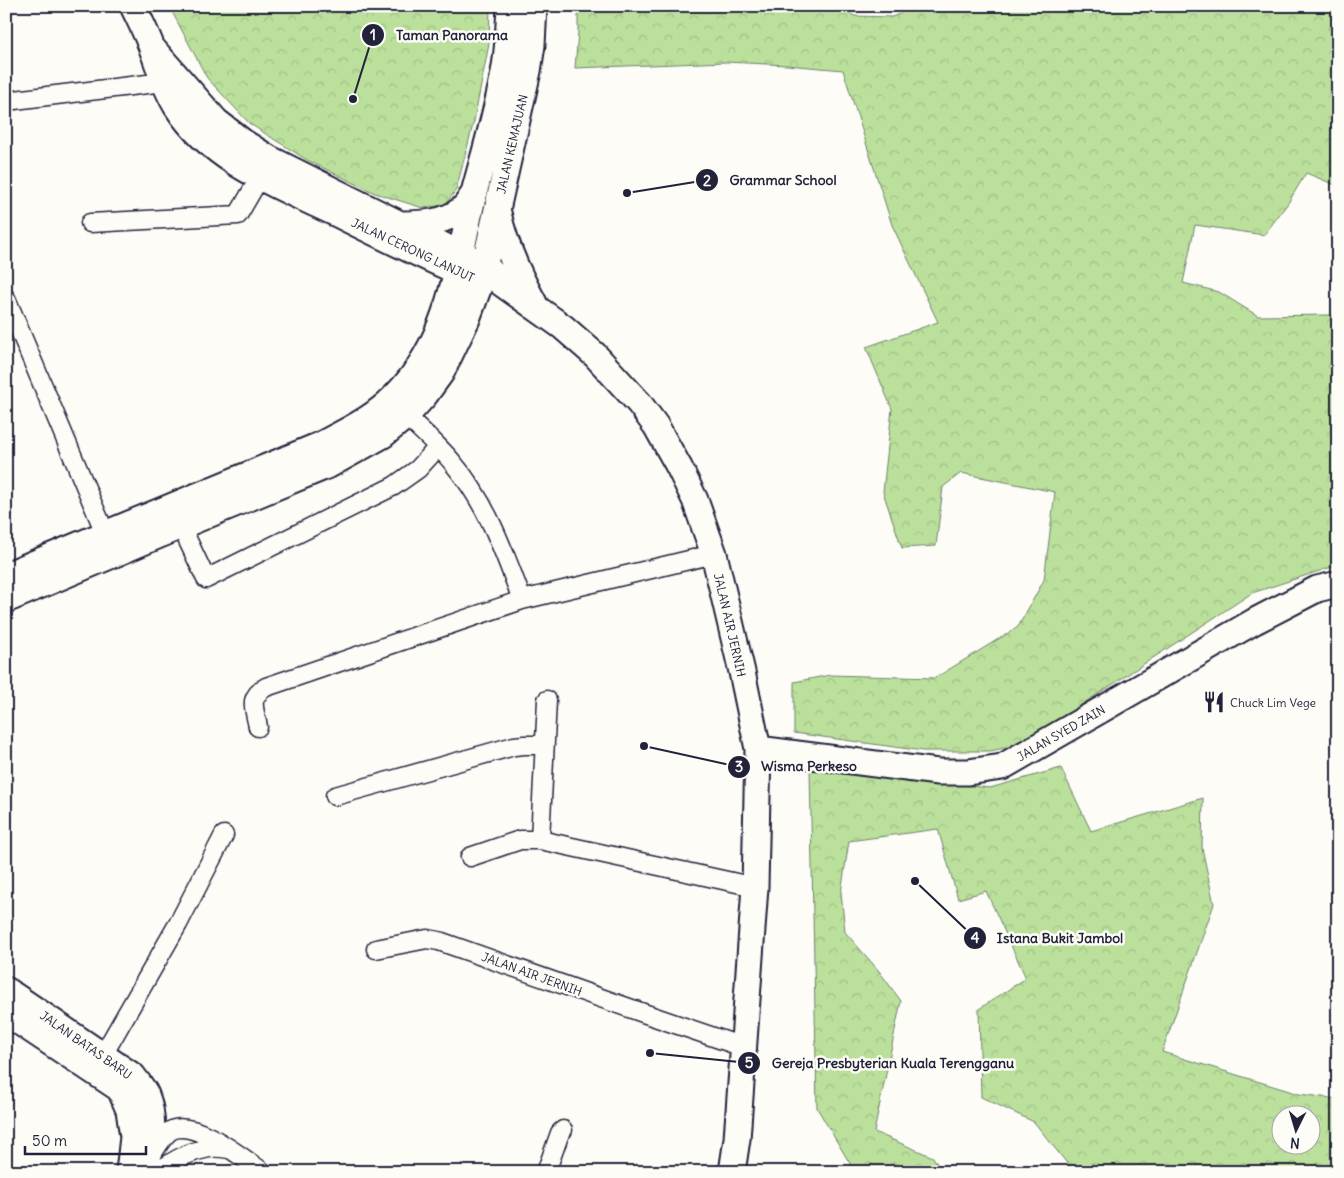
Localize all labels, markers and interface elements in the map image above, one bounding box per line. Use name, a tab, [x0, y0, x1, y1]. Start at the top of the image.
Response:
callout: Taman Panorama	[361, 21, 518, 50]
text: 1	[370, 25, 376, 44]
text: Taman Panorama	[396, 26, 508, 44]
street label: JALAN KEMAJUAN	[493, 93, 531, 195]
callout: Grammar School	[695, 166, 847, 195]
text: 2	[703, 171, 711, 190]
text: Grammar School	[729, 171, 837, 189]
street label: JALAN CERONG LANJUT	[349, 215, 477, 285]
street label: JALAN AIR JERNIH	[711, 572, 749, 679]
restaurant icon: Chuck Lim Vege	[1201, 689, 1227, 715]
place label: Chuck Lim Vege	[1230, 695, 1316, 710]
street label: JALAN SYED ZAIN	[1014, 702, 1108, 764]
callout: Wisma Perkeso	[726, 752, 867, 781]
text: 3	[735, 757, 743, 776]
text: Wisma Perkeso	[761, 757, 857, 775]
callout: Istana Bukit Jambol	[962, 923, 1134, 952]
text: 4	[971, 928, 980, 947]
text: Istana Bukit Jambol	[997, 929, 1123, 947]
street label: JALAN AIR JERNIH	[480, 949, 585, 999]
street label: JALAN BATAS BARU	[37, 1008, 135, 1082]
callout: Gereja Presbyterian Kuala Terengganu	[736, 1049, 1024, 1078]
text: 5	[745, 1053, 754, 1072]
text: Gereja Presbyterian Kuala Terengganu	[772, 1054, 1014, 1072]
north arrow	[1272, 1106, 1322, 1156]
scale bar	[25, 1123, 146, 1155]
text: 50 m	[32, 1131, 67, 1150]
text: N	[1289, 1134, 1300, 1152]

